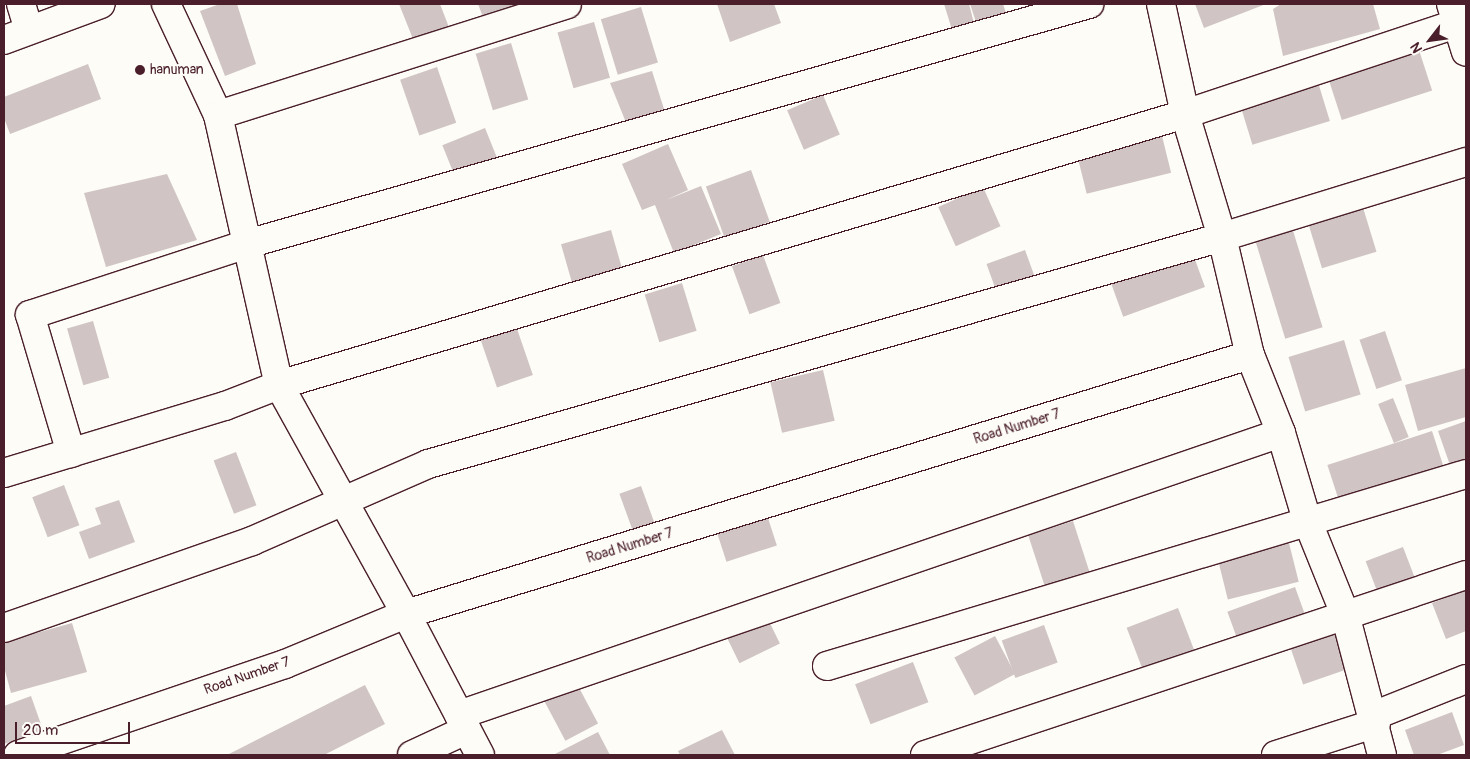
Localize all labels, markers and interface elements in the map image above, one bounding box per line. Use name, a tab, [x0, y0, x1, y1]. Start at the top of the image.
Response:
north arrow	[1405, 15, 1455, 65]
text: N	[1407, 39, 1426, 56]
place label: hanuman	[150, 62, 204, 78]
marker: hanuman	[134, 64, 146, 76]
street label: Road Number 7	[972, 406, 1062, 448]
street label: Road Number 7	[585, 525, 675, 567]
street label: Road Number 7	[202, 653, 292, 699]
scale bar	[18, 712, 132, 744]
text: 20 m	[23, 721, 58, 740]

